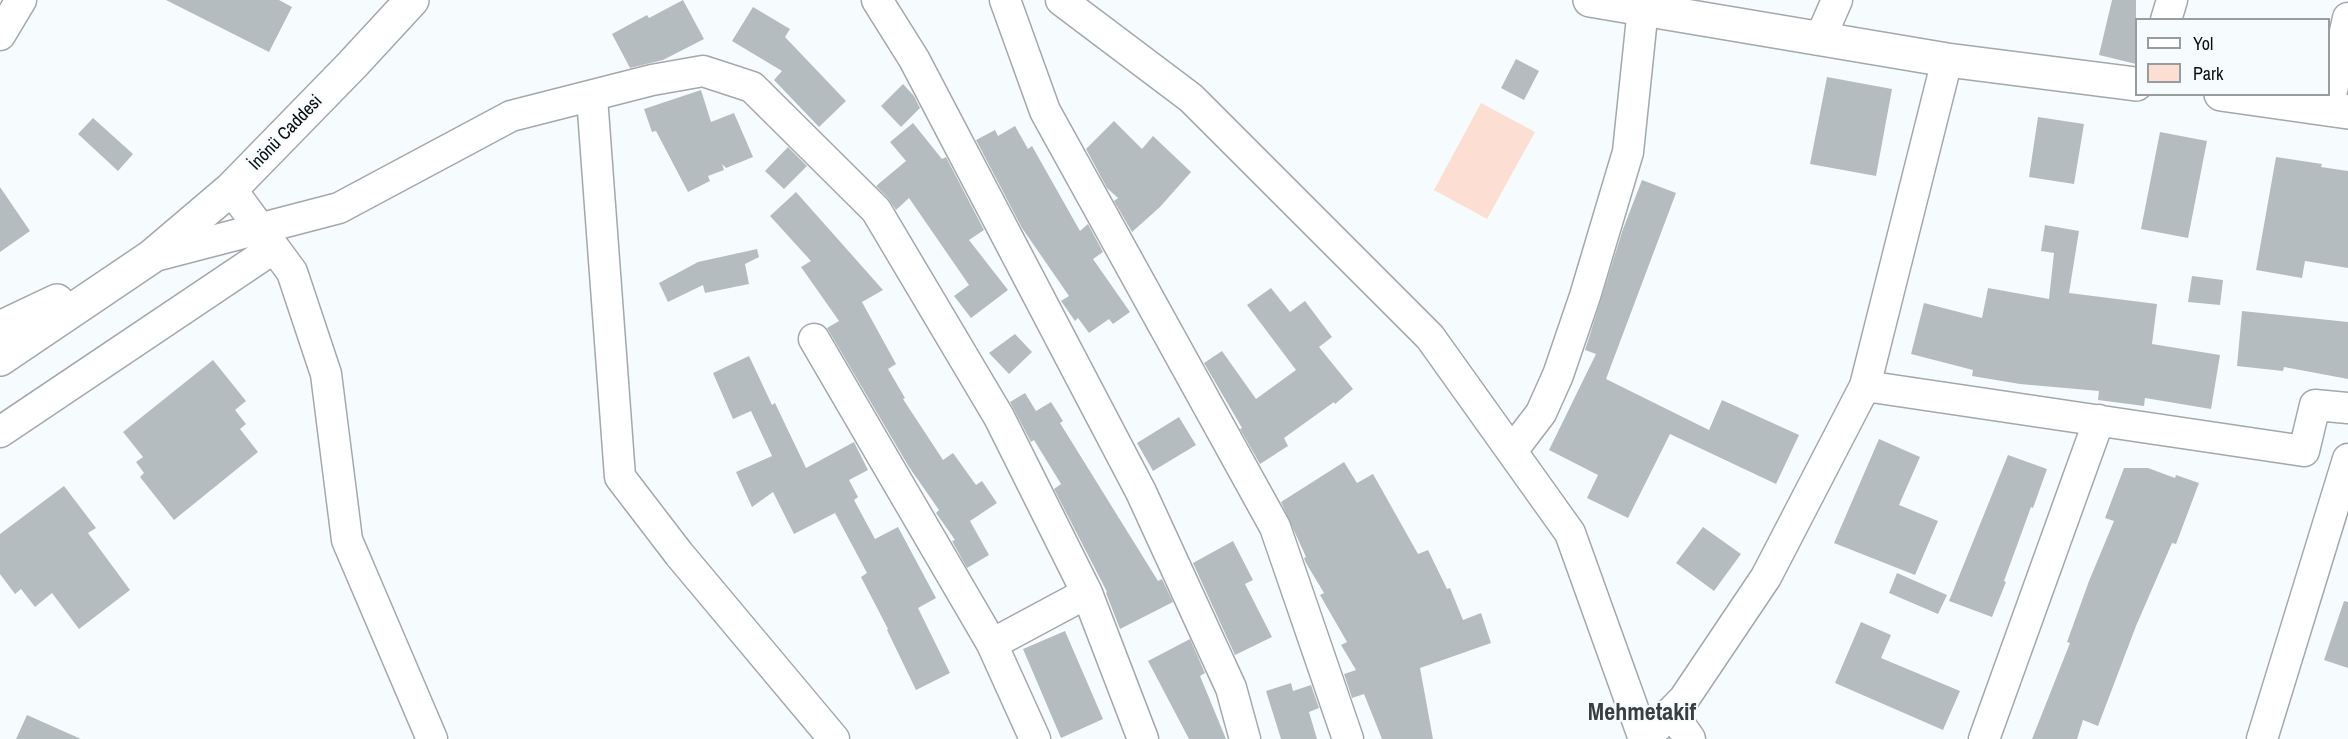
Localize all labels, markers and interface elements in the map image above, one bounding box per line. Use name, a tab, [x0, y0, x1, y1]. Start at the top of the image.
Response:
legend	[2135, 18, 2330, 96]
text: Yol	[2193, 31, 2213, 56]
text: Park	[2193, 61, 2223, 86]
street label: İnönü Caddesi	[245, 91, 327, 175]
district label: Mehmetakif	[1588, 700, 1696, 728]

